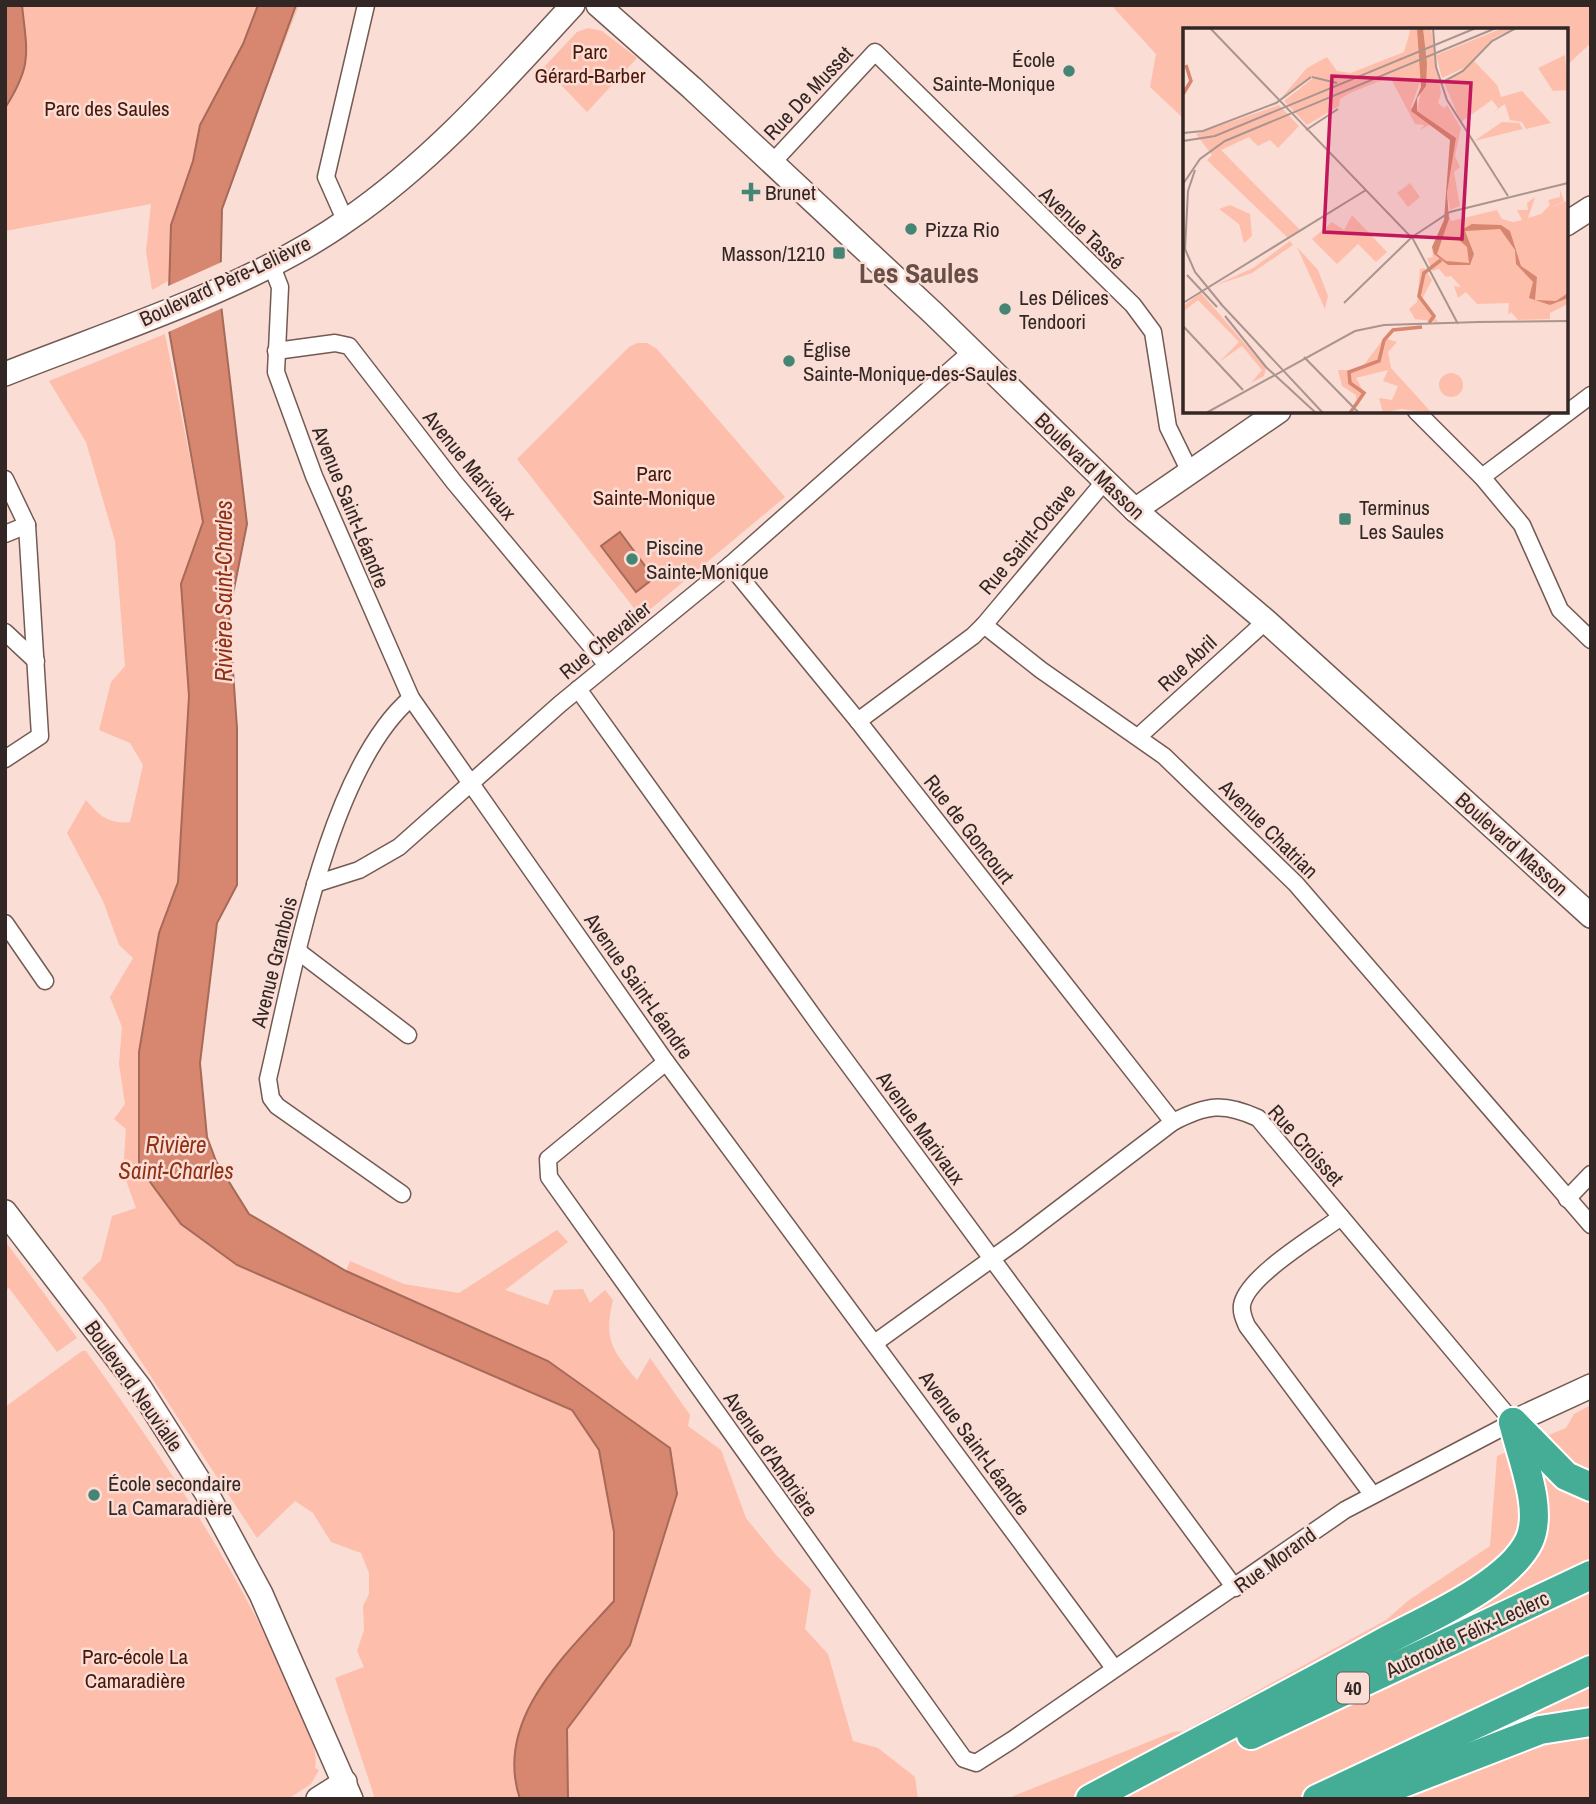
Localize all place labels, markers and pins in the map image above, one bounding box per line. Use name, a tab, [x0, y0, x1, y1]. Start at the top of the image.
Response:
place label: École Sainte-Monique	[932, 45, 1055, 98]
marker: École Sainte-Monique	[1061, 63, 1077, 79]
place label: Brunet	[765, 178, 816, 207]
marker: Brunet	[743, 184, 759, 200]
place label: Pizza Rio	[925, 215, 1000, 244]
marker: Pizza Rio	[903, 221, 919, 237]
place label: Masson/1210	[722, 239, 825, 268]
marker: Masson/1210	[831, 245, 847, 261]
place label: Les Délices Tendoori	[1019, 283, 1109, 336]
marker: Les Délices Tendoori	[997, 301, 1013, 317]
place label: Église Sainte-Monique-des-Saules	[803, 335, 1017, 388]
marker: Église Sainte-Monique-des-Saules	[781, 353, 797, 369]
place label: Terminus Les Saules	[1359, 493, 1444, 546]
marker: Terminus Les Saules	[1337, 511, 1353, 527]
place label: Piscine Sainte-Monique	[646, 533, 769, 586]
marker: Piscine Sainte-Monique	[624, 551, 640, 567]
place label: École secondaire La Camaradière	[108, 1469, 241, 1522]
marker: École secondaire La Camaradière	[86, 1487, 102, 1503]

